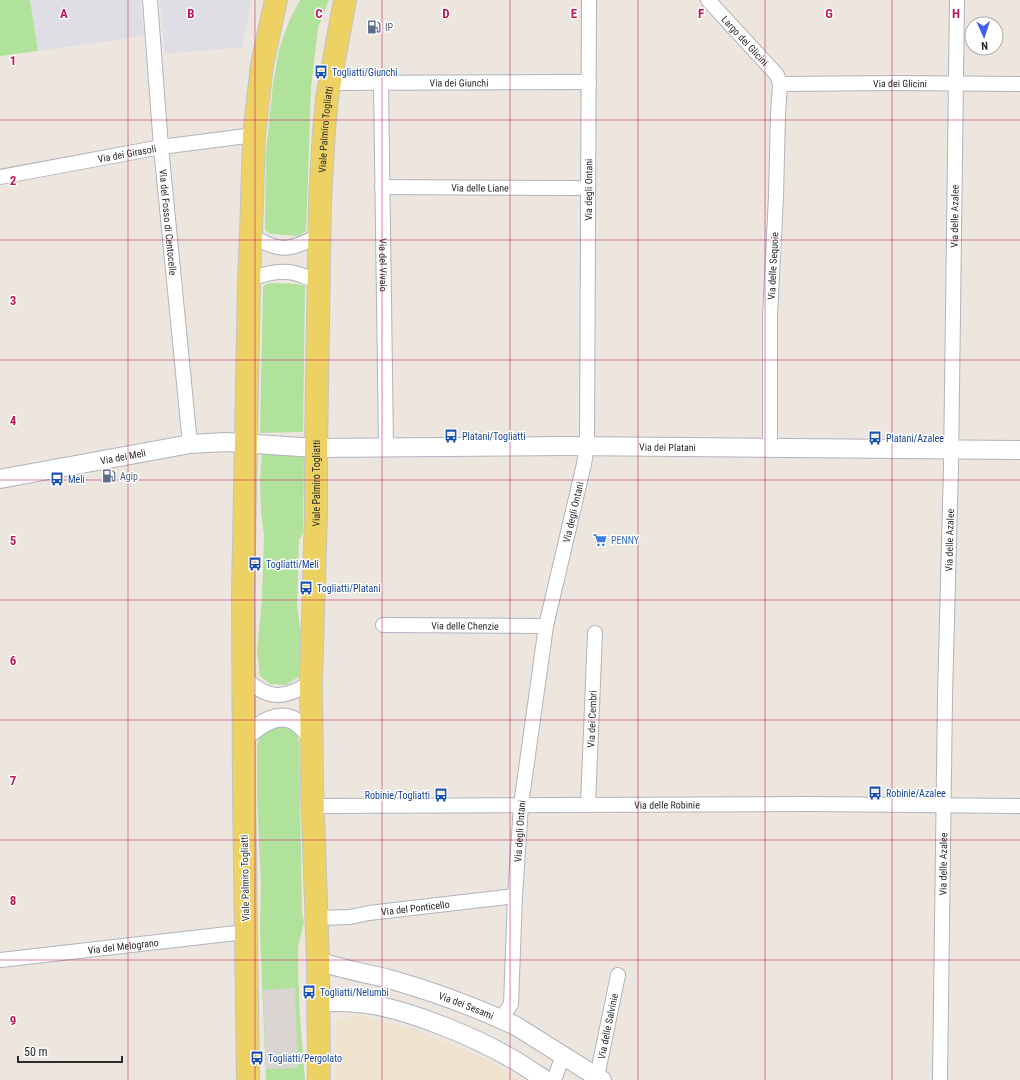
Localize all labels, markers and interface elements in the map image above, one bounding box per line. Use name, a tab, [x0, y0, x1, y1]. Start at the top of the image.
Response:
text: A	[60, 6, 68, 21]
text: B	[187, 6, 195, 21]
text: C	[315, 6, 323, 21]
text: D	[442, 6, 450, 21]
text: E	[571, 6, 578, 21]
text: F	[698, 6, 704, 21]
text: G	[825, 6, 833, 21]
text: H	[952, 6, 960, 21]
street label: Largo dei Glicini	[720, 13, 771, 68]
north arrow	[964, 16, 1004, 56]
fuel station icon: IP	[366, 19, 382, 35]
place label: IP	[385, 22, 394, 33]
text: N	[981, 39, 988, 52]
text: 1	[10, 53, 16, 68]
bus stop icon: Togliatti/Giunchi	[313, 64, 329, 80]
place label: Togliatti/Giunchi	[332, 67, 398, 78]
street label: Via dei Giunchi	[430, 77, 488, 88]
street label: Via dei Glicini	[873, 77, 927, 89]
street label: Viale Palmiro Togliatti	[316, 85, 335, 173]
street label: Via dei Girasoli	[97, 143, 157, 164]
street label: Via degli Ontani	[583, 159, 594, 221]
street label: Via del Fosso di Centocelle	[158, 169, 179, 276]
text: 2	[10, 173, 17, 188]
street label: Via delle Liane	[451, 182, 509, 193]
street label: Via delle Azalee	[948, 184, 960, 248]
street label: Via delle Sequoie	[766, 231, 780, 300]
street label: Via del Vivaio	[378, 238, 389, 292]
text: 3	[10, 293, 16, 308]
text: 4	[10, 413, 17, 428]
bus stop icon: Platani/Togliatti	[443, 428, 459, 444]
bus stop icon: Platani/Azalee	[867, 430, 883, 446]
place label: Platani/Togliatti	[462, 431, 526, 442]
place label: Platani/Azalee	[886, 433, 944, 444]
street label: Viale Palmiro Togliatti	[310, 440, 322, 527]
street label: Via dei Platani	[639, 441, 696, 453]
street label: Via dei Meli	[99, 447, 147, 466]
fuel station icon: Agip	[101, 468, 117, 484]
bus stop icon: Meli	[49, 471, 65, 487]
place label: Agip	[120, 471, 138, 482]
place label: Meli	[68, 474, 85, 485]
street label: Via degli Ontani	[560, 481, 585, 544]
street label: Via delle Azalee	[943, 508, 955, 572]
supermarket icon: PENNY	[592, 532, 608, 548]
text: 5	[10, 533, 17, 548]
place label: PENNY	[611, 535, 640, 546]
bus stop icon: Togliatti/Meli	[247, 556, 263, 572]
place label: Togliatti/Meli	[266, 559, 319, 570]
bus stop icon: Togliatti/Platani	[298, 580, 314, 596]
place label: Togliatti/Platani	[317, 583, 381, 594]
street label: Via delle Chenzie	[431, 620, 499, 631]
text: 6	[10, 653, 17, 668]
street label: Via dei Cembri	[585, 690, 598, 748]
text: 7	[10, 773, 17, 788]
bus stop icon: Robinie/Azalee	[867, 785, 883, 801]
bus stop icon: Robinie/Togliatti	[433, 787, 449, 803]
place label: Robinie/Azalee	[886, 788, 946, 799]
place label: Robinie/Togliatti	[365, 790, 430, 801]
street label: Via degli Ontani	[512, 799, 527, 863]
street label: Via delle Robinie	[634, 799, 700, 810]
street label: Via delle Azalee	[937, 832, 949, 896]
street label: Viale Palmiro Togliatti	[239, 835, 251, 921]
text: 8	[10, 893, 16, 908]
street label: Via del Ponticello	[380, 898, 450, 917]
street label: Via del Melograno	[87, 936, 159, 955]
bus stop icon: Togliatti/Nelumbi	[301, 984, 317, 1000]
place label: Togliatti/Nelumbi	[320, 987, 389, 998]
street label: Via dei Sesami	[437, 990, 496, 1021]
street label: Via delle Salvinie	[595, 992, 620, 1060]
text: 9	[10, 1013, 16, 1028]
scale bar	[18, 1038, 122, 1064]
text: 50 m	[24, 1045, 48, 1059]
bus stop icon: Togliatti/Pergolato	[249, 1050, 265, 1066]
place label: Togliatti/Pergolato	[268, 1053, 342, 1064]

